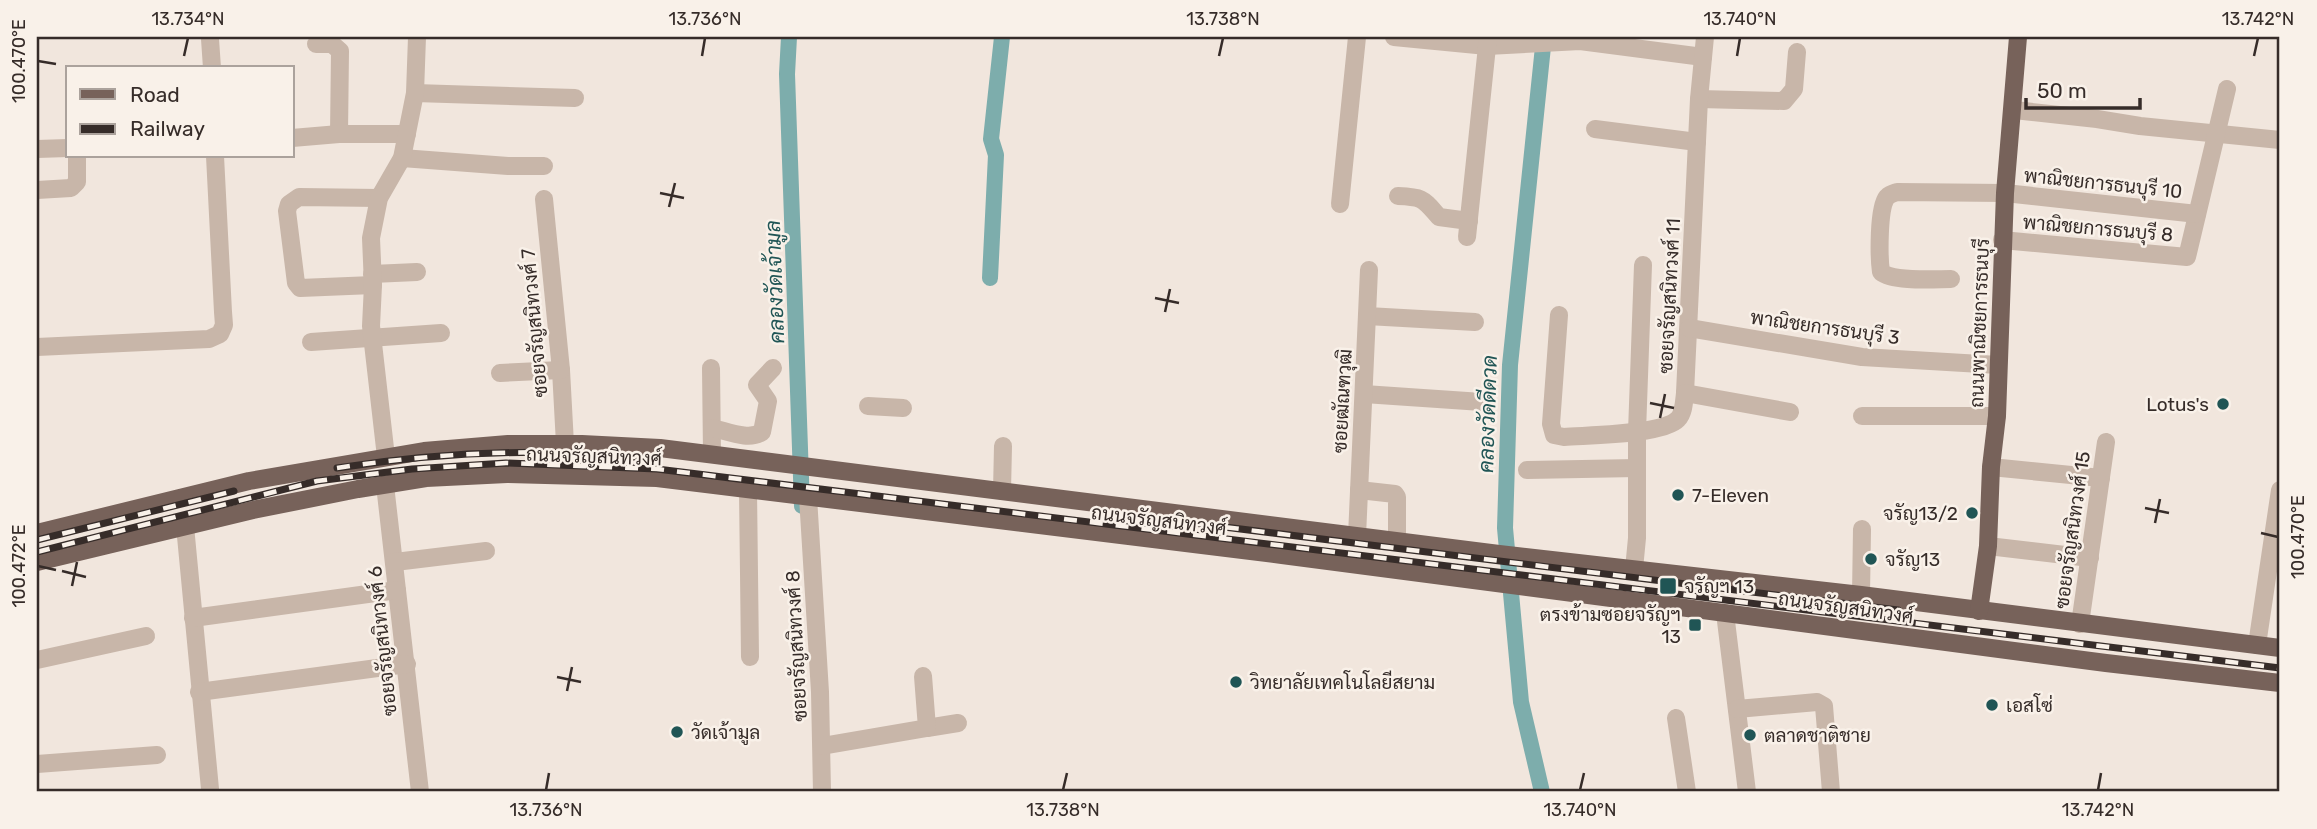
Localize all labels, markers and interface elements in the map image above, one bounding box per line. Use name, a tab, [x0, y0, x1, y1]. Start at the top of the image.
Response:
text: 13.734°N	[151, 8, 225, 30]
text: 13.736°N	[669, 8, 741, 30]
text: 13.738°N	[1186, 8, 1260, 30]
text: 13.740°N	[1703, 8, 1777, 30]
text: 13.742°N	[2222, 8, 2294, 30]
text: 100.470°E	[8, 19, 30, 103]
legend	[66, 66, 294, 158]
scale bar	[2026, 66, 2140, 110]
text: 50 m	[2037, 78, 2087, 103]
text: Road	[130, 82, 180, 107]
text: Railway	[130, 116, 205, 141]
street label: พาณิชยการธนบุรี 10	[2023, 163, 2183, 204]
street label: พาณิชยการธนบุรี 8	[2022, 209, 2174, 248]
street label: ซอยจรัญสนิทวงศ์ 11	[1653, 218, 1685, 374]
water label: คลองวัดเจ้ามูล	[760, 220, 792, 344]
street label: ถนนพาณิชยการธนบุรี	[1964, 238, 1995, 408]
street label: ซอยจรัญสนิทวงศ์ 7	[516, 247, 552, 398]
street label: พาณิชยการธนบุรี 3	[1749, 305, 1901, 350]
street label: ซอยฒัณฑวุฒิ	[1328, 348, 1358, 454]
water label: คลองวัดดีดวด	[1473, 355, 1502, 473]
place label: Lotus's	[2146, 393, 2209, 416]
marker: Lotus's	[2215, 396, 2231, 412]
street label: ถนนจรัญสนิทวงศ์	[526, 442, 662, 470]
street label: ซอยจรัญสนิทวงศ์ 15	[2049, 450, 2095, 610]
place label: 7-Eleven	[1692, 484, 1769, 507]
marker: 7-Eleven	[1670, 487, 1686, 503]
text: 100.470°E	[2287, 495, 2309, 579]
street label: ถนนจรัญสนิทวงศ์	[1090, 500, 1228, 540]
place label: จรัญ13/2	[1883, 502, 1958, 525]
marker: จรัญ13/2	[1964, 505, 1980, 521]
text: 100.472°E	[8, 524, 30, 608]
place label: จรัญ13	[1885, 548, 1940, 571]
marker: จรัญ13	[1863, 551, 1879, 567]
street label: ซอยจรัญสนิทวงศ์ 6	[362, 565, 402, 717]
street label: ซอยจรัญสนิทวงศ์ 8	[780, 570, 812, 722]
place label: จรัญฯ 13	[1684, 575, 1754, 598]
marker: จรัญฯ 13	[1658, 576, 1678, 596]
street label: ถนนจรัญสนิทวงศ์	[1777, 586, 1915, 628]
place label: ตรงข้ามซอยจรัญฯ 13	[1540, 603, 1681, 648]
marker: ตรงข้ามซอยจรัญฯ 13	[1687, 617, 1703, 633]
place label: วิทยาลัยเทคโนโลยีสยาม	[1250, 670, 1435, 694]
marker: วิทยาลัยเทคโนโลยีสยาม	[1228, 674, 1244, 690]
place label: เอสโซ่	[2006, 693, 2053, 717]
marker: เอสโซ่	[1984, 697, 2000, 713]
place label: วัดเจ้ามูล	[691, 721, 760, 746]
marker: วัดเจ้ามูล	[669, 724, 685, 740]
place label: ตลาดชาติชาย	[1764, 724, 1871, 747]
marker: ตลาดชาติชาย	[1742, 727, 1758, 743]
text: 13.736°N	[510, 799, 582, 821]
text: 13.738°N	[1026, 799, 1100, 821]
text: 13.740°N	[1543, 799, 1617, 821]
text: 13.742°N	[2062, 799, 2134, 821]

